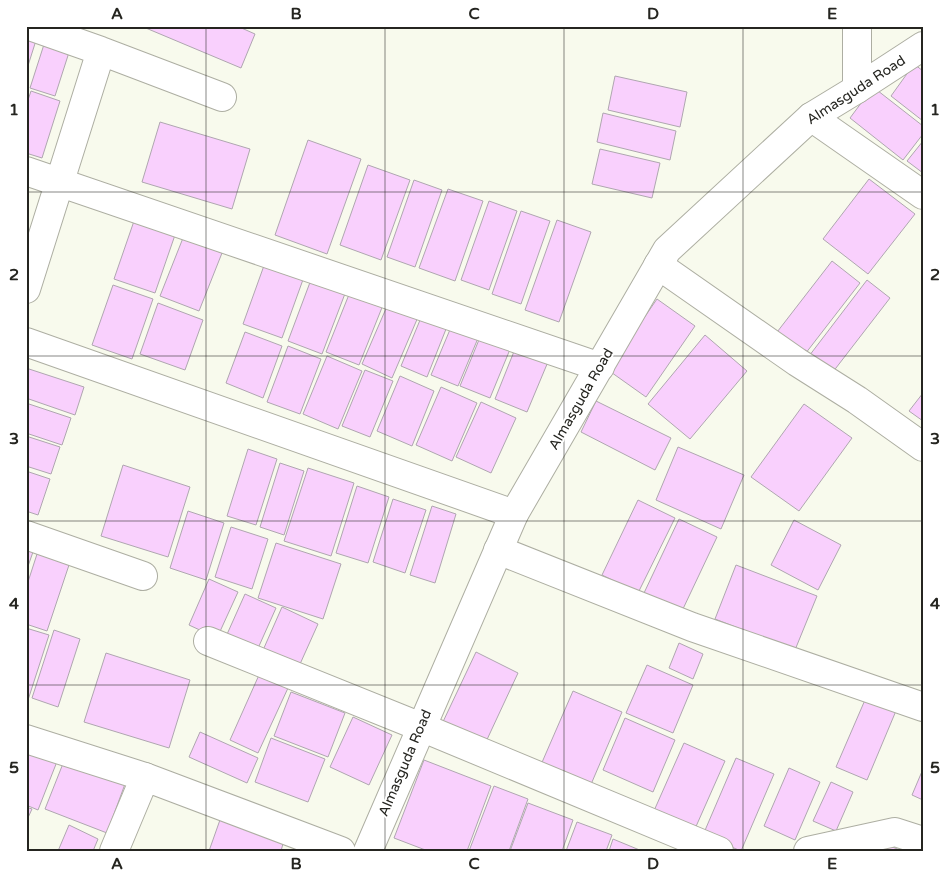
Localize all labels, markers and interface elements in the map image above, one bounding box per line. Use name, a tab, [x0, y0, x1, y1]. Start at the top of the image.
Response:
text: A	[111, 4, 123, 24]
text: B	[290, 4, 302, 24]
text: C	[468, 4, 480, 24]
text: D	[647, 4, 659, 24]
text: E	[827, 4, 837, 24]
street label: Almasguda Road	[803, 52, 909, 128]
text: 1	[9, 100, 19, 120]
text: 1	[930, 100, 940, 120]
text: 2	[9, 265, 19, 285]
text: 2	[930, 265, 940, 285]
street label: Almasguda Road	[545, 345, 617, 453]
text: 3	[9, 429, 19, 449]
text: 3	[930, 429, 940, 449]
text: 4	[9, 594, 19, 614]
text: 4	[930, 594, 940, 614]
street label: Almasguda Road	[375, 707, 435, 819]
text: 5	[9, 758, 19, 778]
text: 5	[930, 758, 940, 778]
text: A	[111, 854, 123, 874]
text: B	[290, 854, 302, 874]
text: C	[468, 854, 480, 874]
text: D	[647, 854, 659, 874]
text: E	[827, 854, 837, 874]

